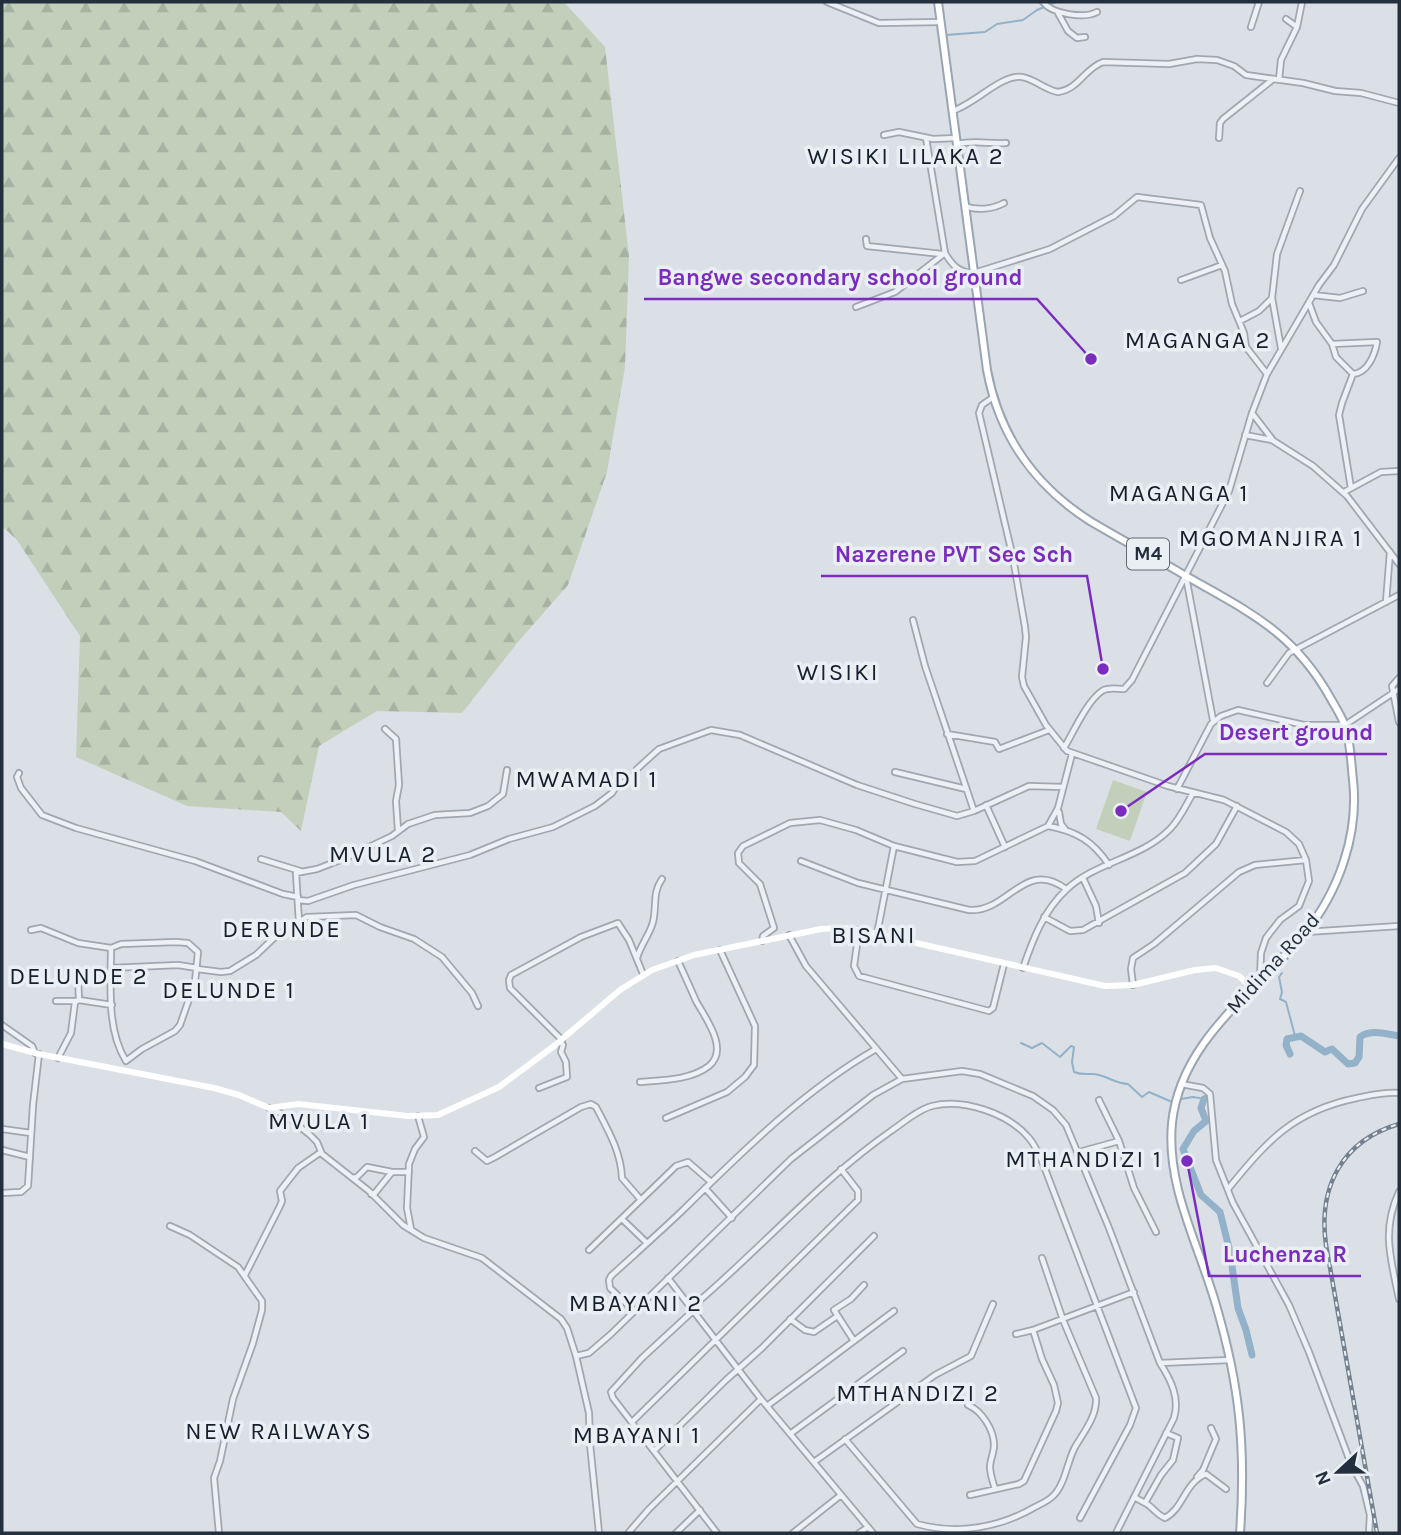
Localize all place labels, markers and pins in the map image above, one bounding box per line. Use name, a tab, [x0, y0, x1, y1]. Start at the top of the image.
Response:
callout: Bangwe secondary school ground	[644, 255, 1037, 299]
callout: Nazerene PVT Sec Sch	[821, 532, 1087, 576]
callout: Desert ground	[1205, 710, 1387, 754]
callout: Luchenza R	[1209, 1232, 1361, 1276]

